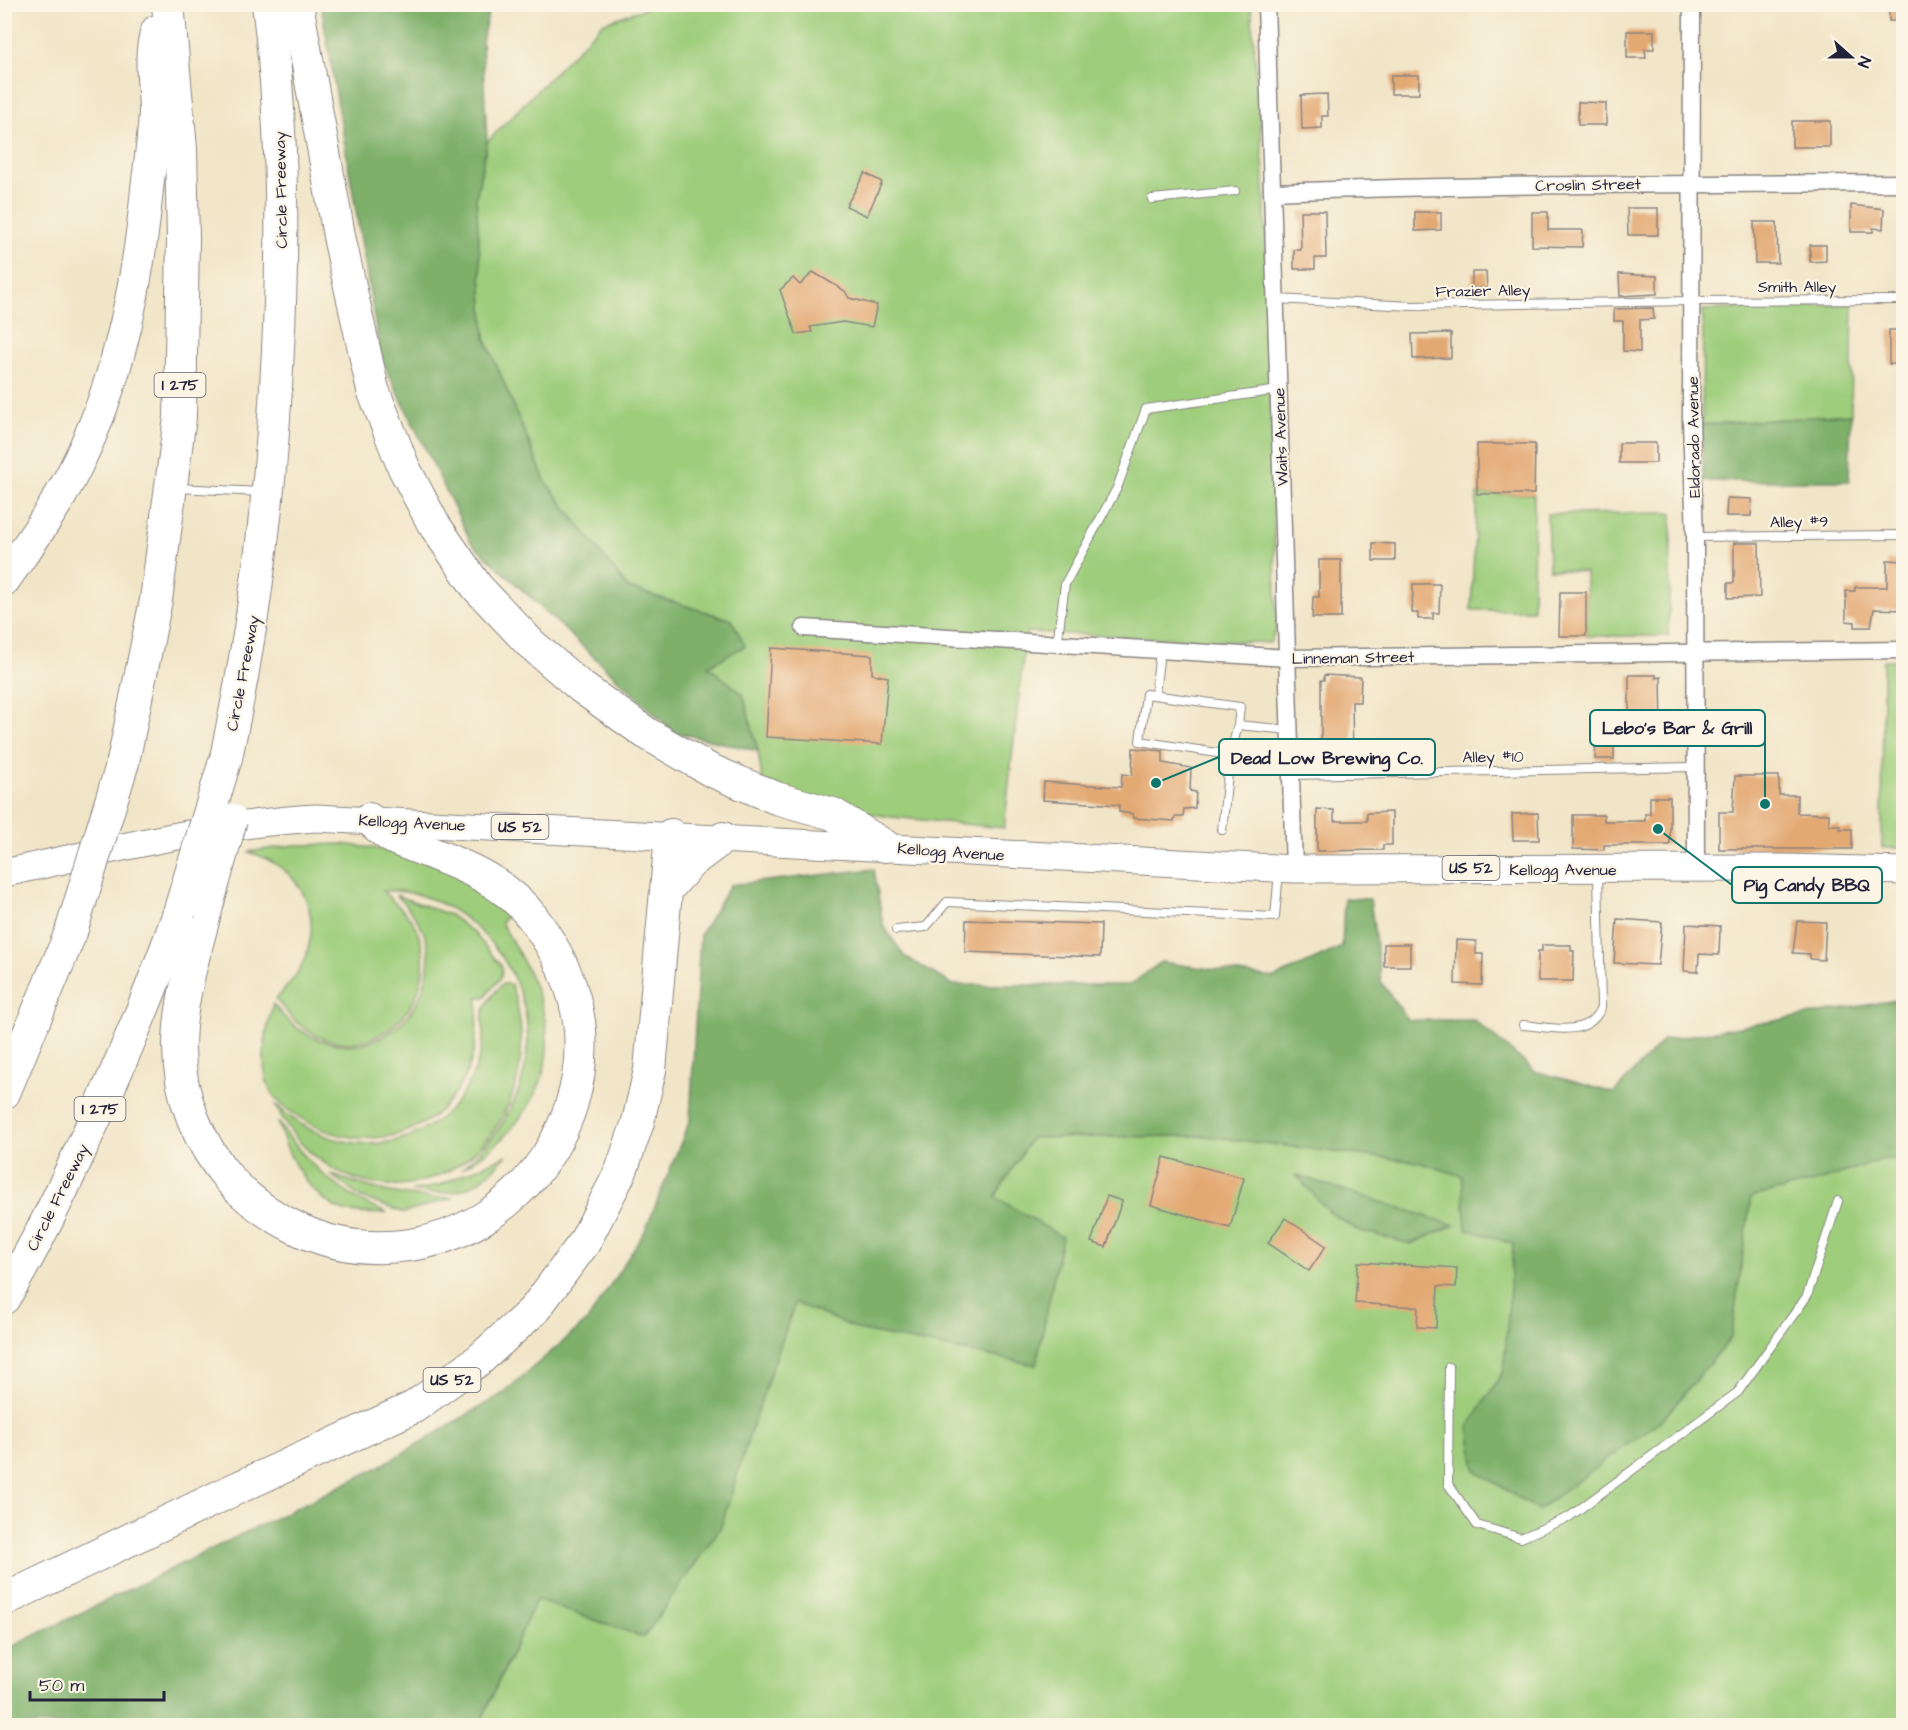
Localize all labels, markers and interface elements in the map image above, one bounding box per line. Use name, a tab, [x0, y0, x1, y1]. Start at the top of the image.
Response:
north arrow	[1821, 27, 1881, 87]
text: N	[1852, 53, 1876, 71]
street label: Circle Freeway	[269, 131, 294, 249]
street label: Croslin Street	[1535, 173, 1642, 197]
street label: Smith Alley	[1758, 276, 1837, 299]
street label: Frazier Alley	[1435, 279, 1531, 304]
road number: I 275	[154, 373, 206, 397]
street label: Eldorado Avenue	[1682, 376, 1706, 498]
street label: Waits Avenue	[1268, 387, 1294, 487]
street label: Alley #9	[1770, 510, 1828, 535]
street label: Circle Freeway	[221, 613, 266, 733]
street label: Linneman Street	[1292, 646, 1415, 670]
callout: Lebo's Bar & Grill	[1590, 710, 1765, 746]
text: Lebo's Bar & Grill	[1602, 716, 1753, 741]
callout: Dead Low Brewing Co.	[1219, 739, 1435, 775]
street label: Alley #10	[1462, 745, 1524, 770]
text: Dead Low Brewing Co.	[1231, 746, 1423, 772]
street label: Kellogg Avenue	[358, 809, 466, 838]
road number: US 52	[492, 815, 548, 839]
street label: Kellogg Avenue	[897, 837, 1006, 868]
road number: US 52	[1442, 856, 1500, 880]
street label: Kellogg Avenue	[1509, 859, 1617, 882]
callout: Pig Candy BBQ	[1732, 867, 1882, 903]
text: Pig Candy BBQ	[1744, 873, 1870, 899]
road number: I 275	[74, 1097, 126, 1121]
street label: Circle Freeway	[21, 1140, 95, 1255]
road number: US 52	[424, 1368, 480, 1392]
scale bar	[30, 1664, 164, 1702]
text: 50 m	[39, 1673, 84, 1698]

